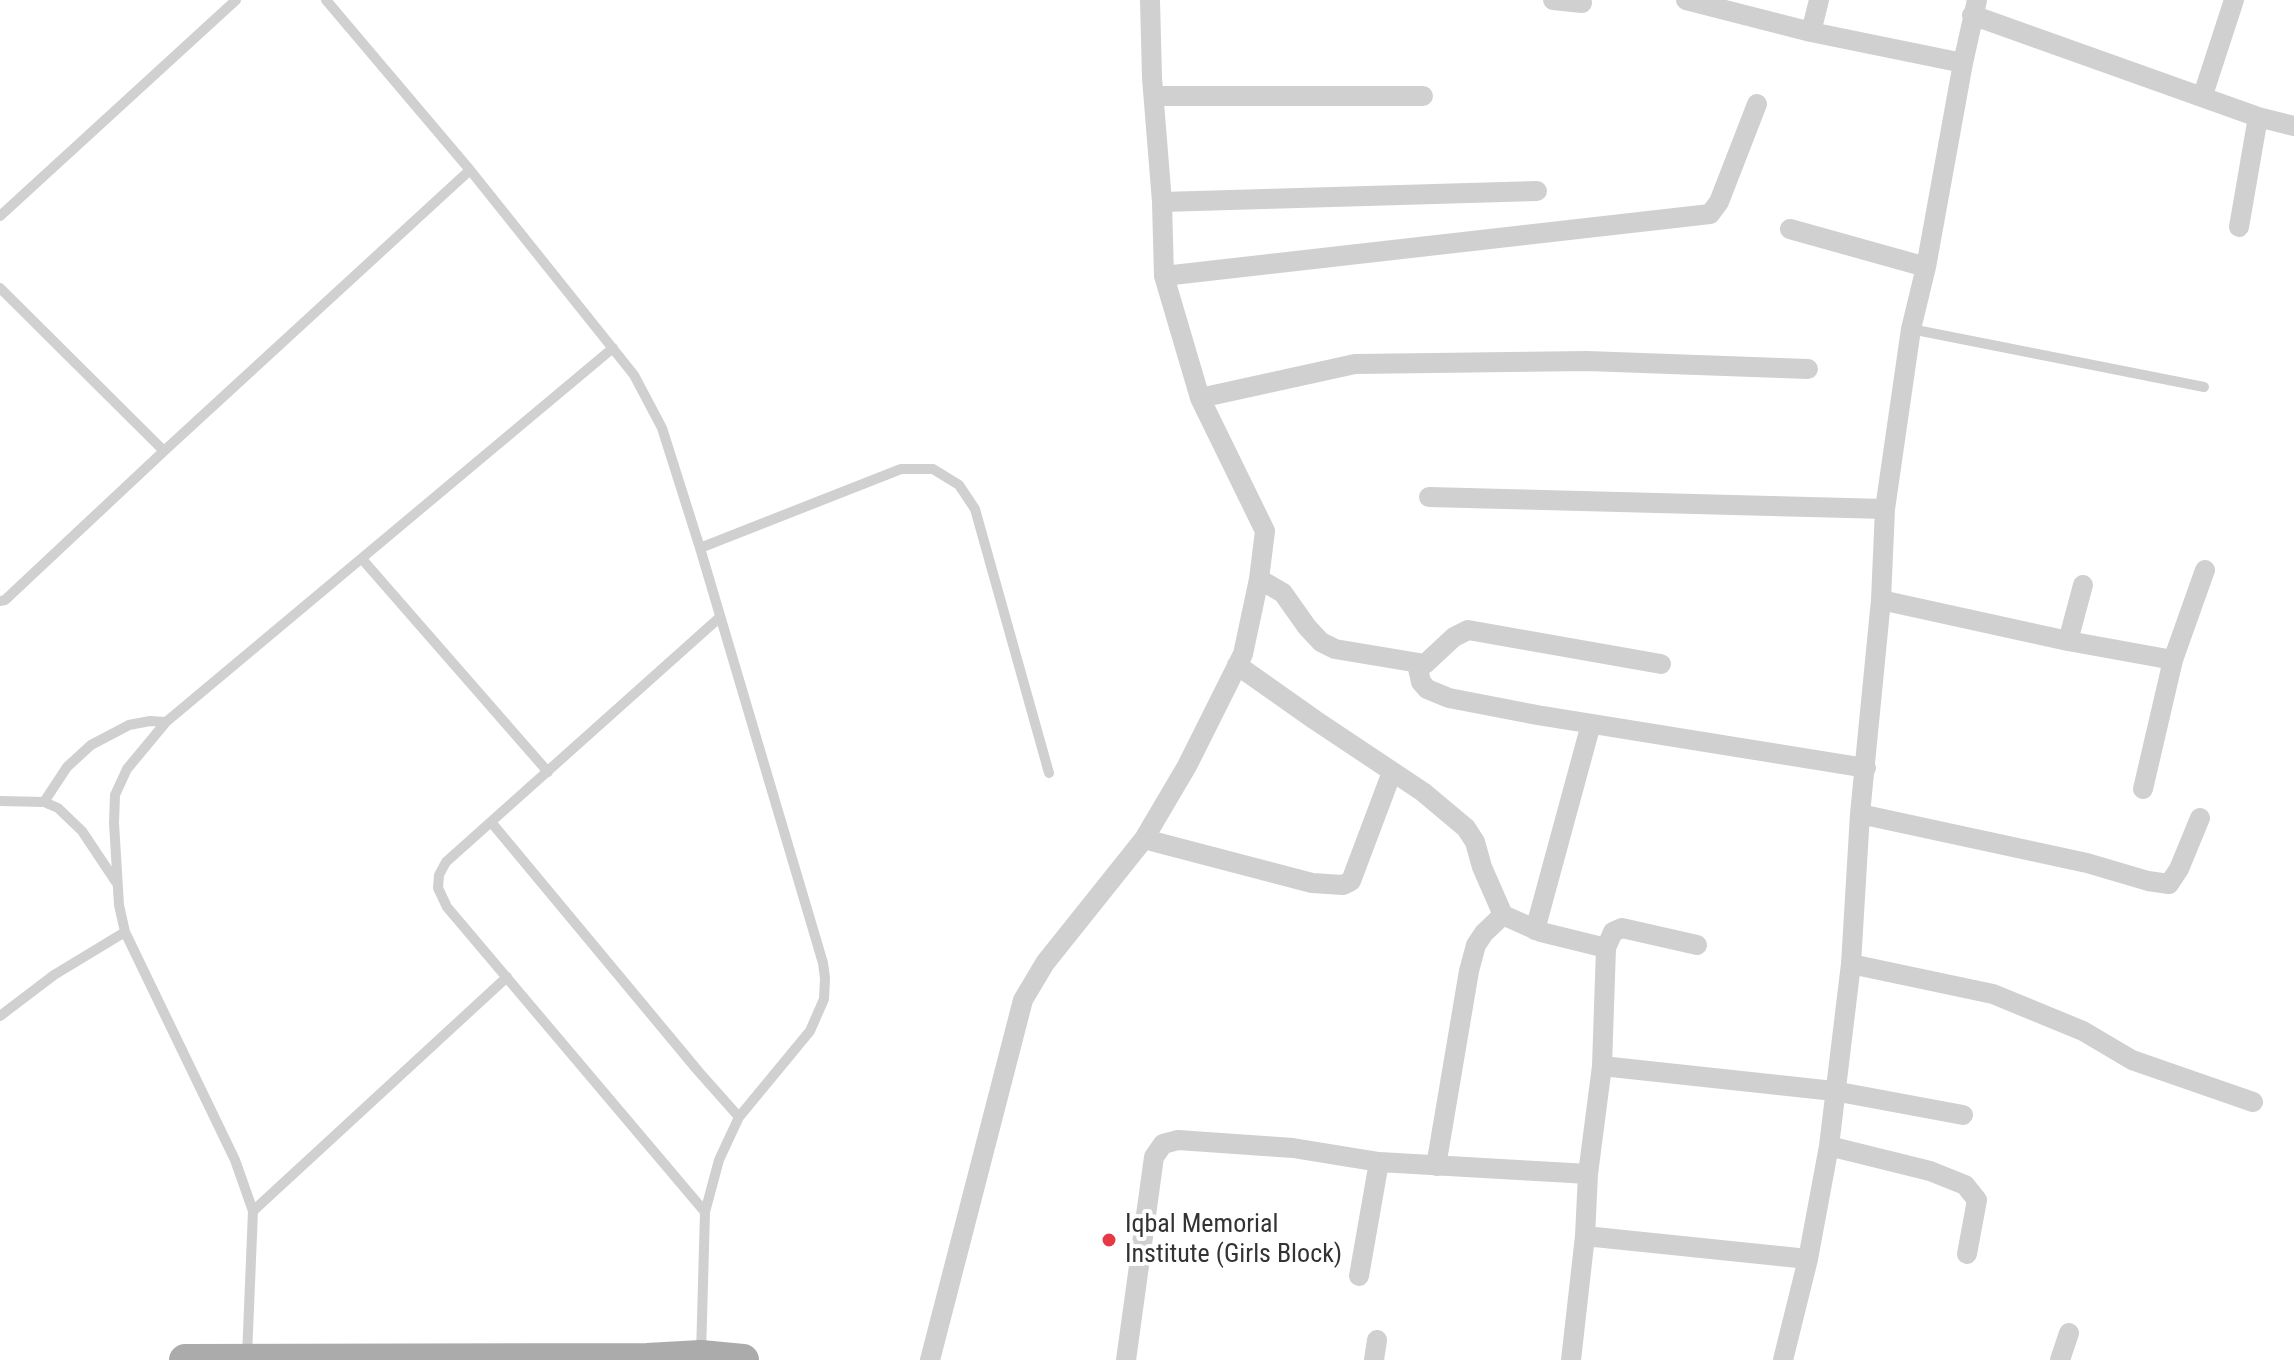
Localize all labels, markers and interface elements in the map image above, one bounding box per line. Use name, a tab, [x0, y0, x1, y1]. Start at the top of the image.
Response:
place label: Iqbal Memorial Institute (Girls Block)	[1125, 1209, 1342, 1270]
marker: Iqbal Memorial Institute (Girls Block)	[1100, 1231, 1118, 1249]

